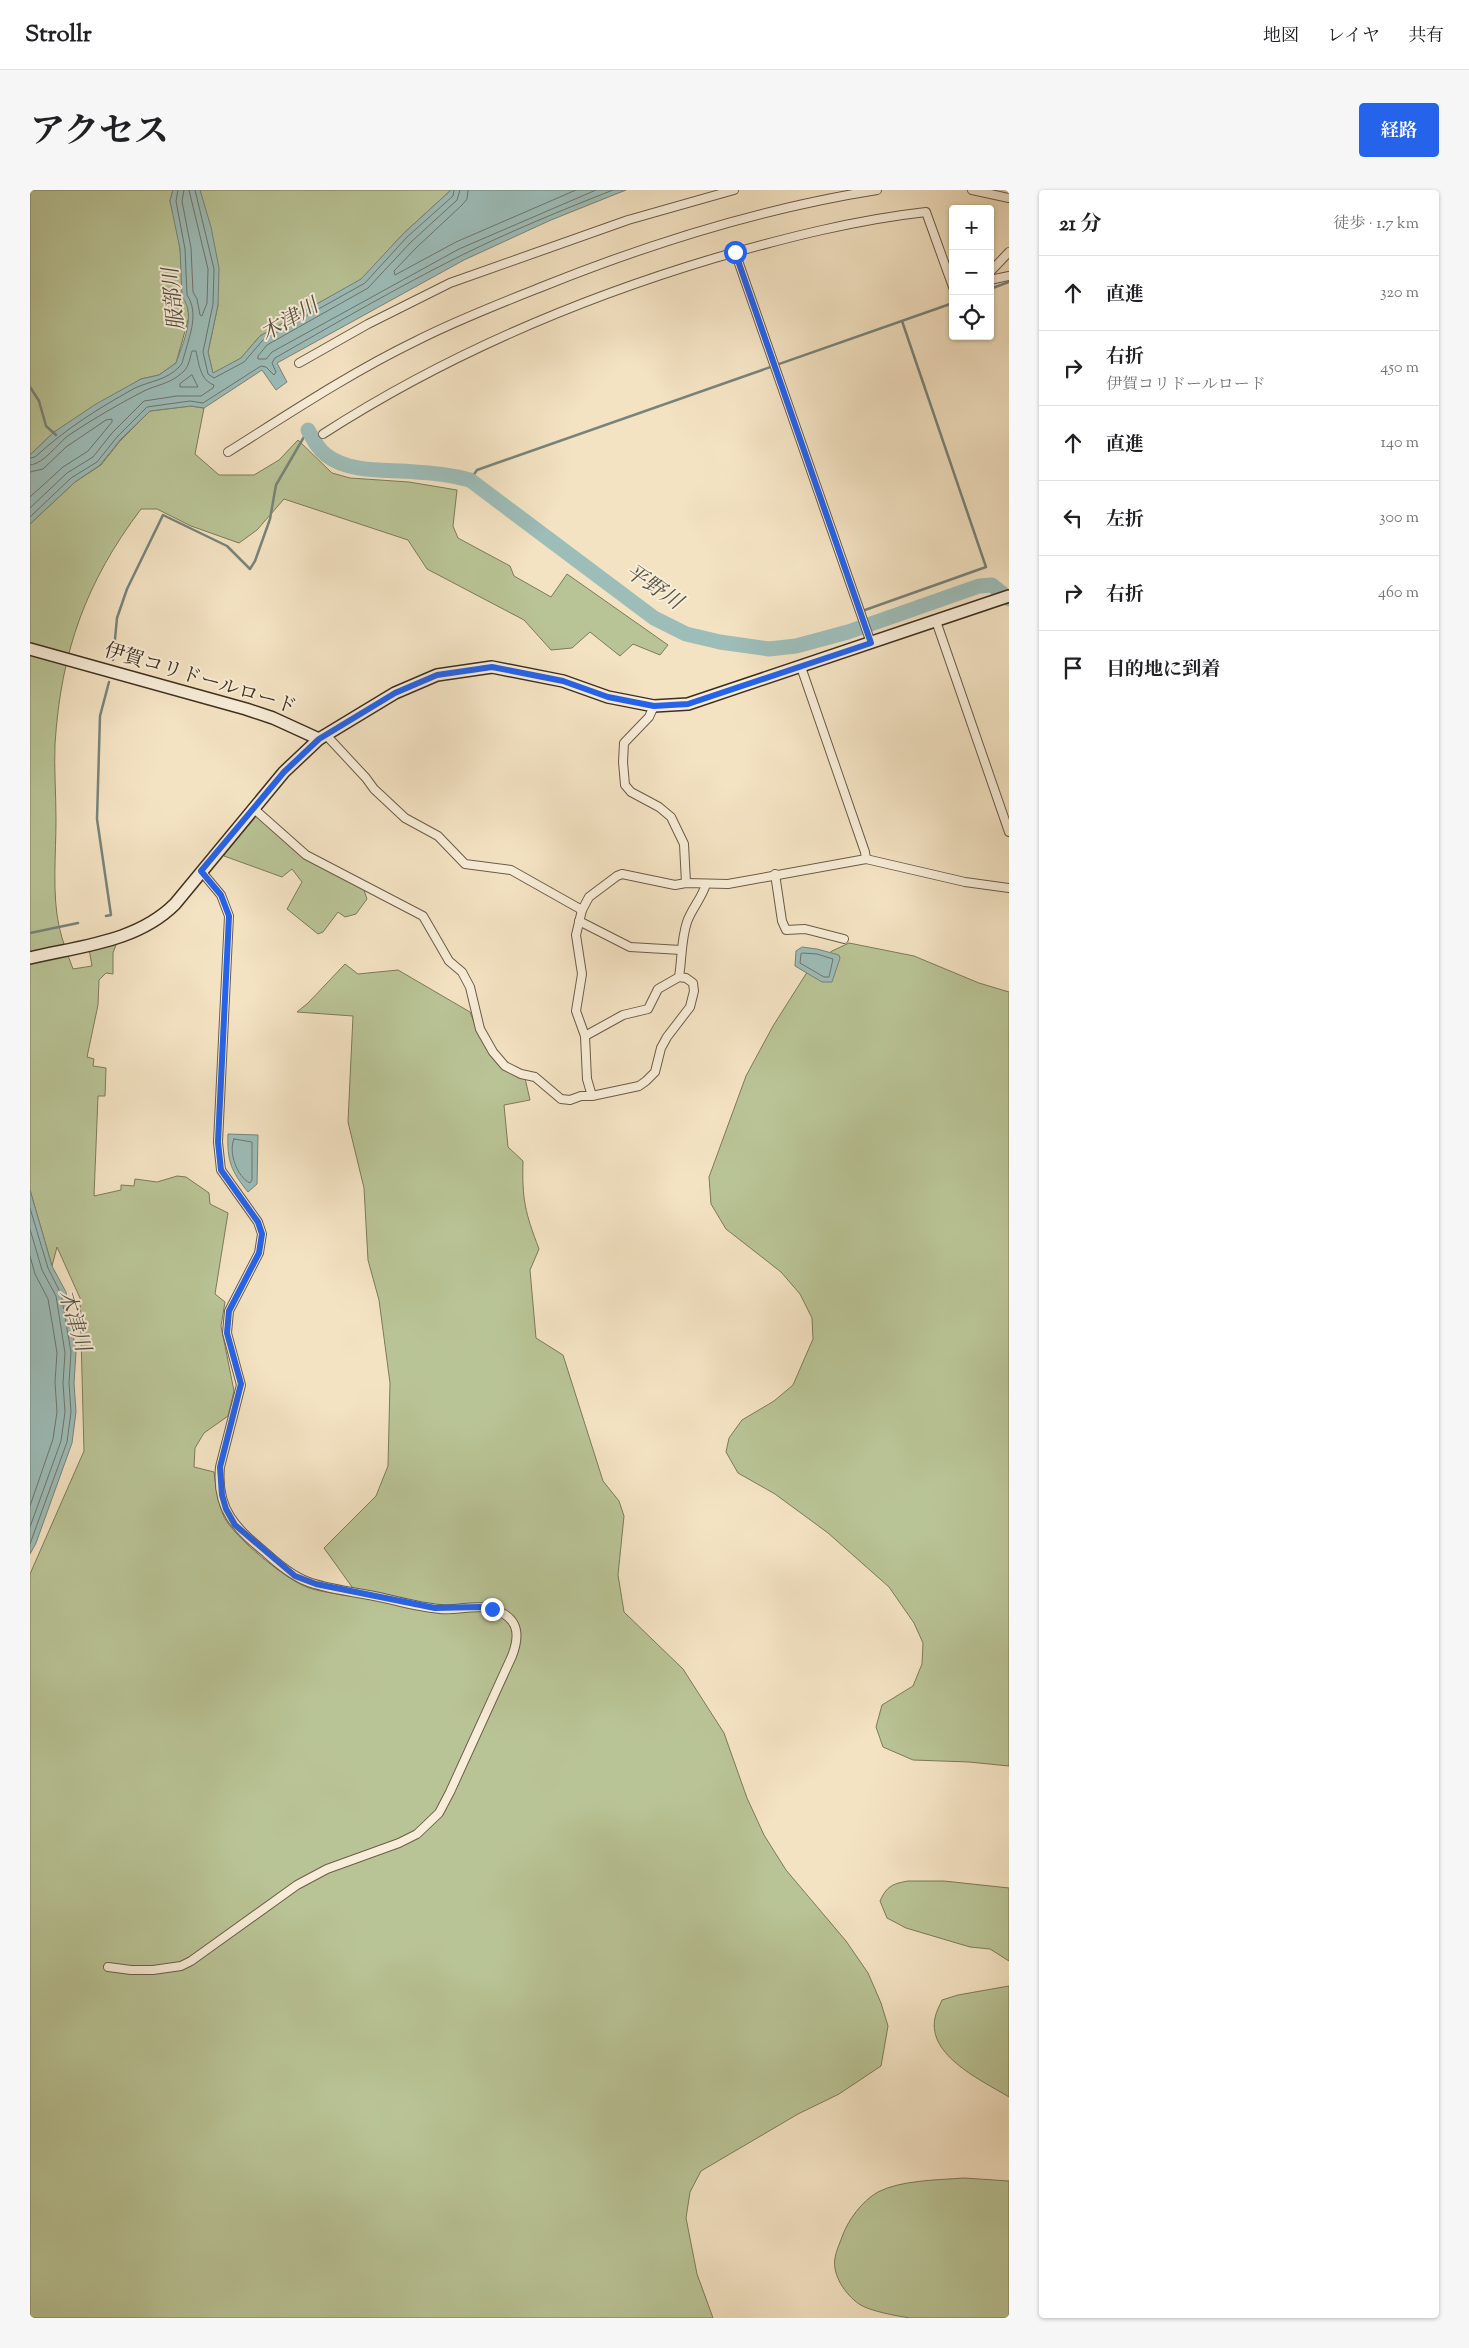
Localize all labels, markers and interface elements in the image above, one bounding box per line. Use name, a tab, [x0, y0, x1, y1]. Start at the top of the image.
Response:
text: Strollr	[25, 18, 92, 52]
text: 地図	[1263, 24, 1299, 50]
text: レイヤ	[1327, 24, 1380, 50]
text: 共有	[1408, 24, 1444, 50]
button: 経路	[1359, 103, 1439, 157]
text: アクセス	[30, 108, 169, 159]
map controls	[949, 205, 994, 340]
button: +	[949, 205, 994, 250]
text: 21 分	[1059, 210, 1101, 240]
text: 徒歩 · 1.7 km	[1333, 213, 1419, 236]
route start	[724, 241, 747, 264]
button: −	[949, 250, 994, 295]
water label: 服部川	[157, 264, 193, 332]
icon: ahead	[1059, 279, 1087, 307]
text: 直進	[1106, 282, 1144, 309]
text: 320 m	[1380, 282, 1419, 305]
water label: 木津川	[255, 291, 327, 350]
button: locate	[949, 295, 994, 340]
text: 右折	[1106, 344, 1144, 371]
icon: right	[1059, 354, 1087, 382]
text: 450 m	[1380, 357, 1419, 380]
text: 伊賀コリドールロード	[1106, 374, 1266, 397]
icon: ahead	[1059, 429, 1087, 457]
text: 直進	[1106, 432, 1144, 459]
text: 140 m	[1381, 432, 1419, 455]
icon: left	[1059, 504, 1087, 532]
text: 左折	[1106, 507, 1144, 534]
text: 300 m	[1379, 507, 1419, 530]
water label: 平野川	[618, 558, 689, 619]
icon: right	[1059, 579, 1087, 607]
text: 右折	[1106, 582, 1144, 609]
text: 460 m	[1378, 582, 1419, 605]
street label: 伊賀コリドールロード	[100, 637, 300, 723]
icon: arrive	[1059, 654, 1087, 682]
text: 目的地に到着	[1106, 657, 1220, 684]
water label: 木津川	[49, 1286, 97, 1357]
route end	[481, 1598, 504, 1621]

